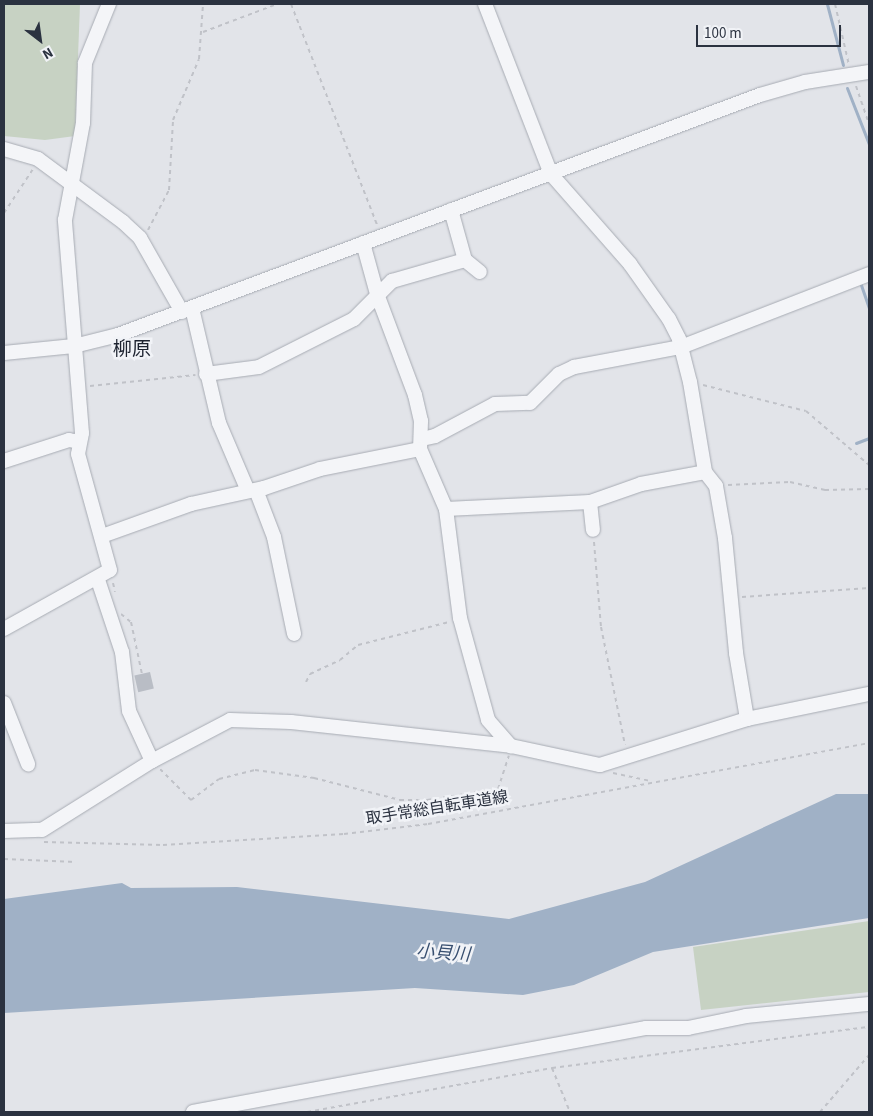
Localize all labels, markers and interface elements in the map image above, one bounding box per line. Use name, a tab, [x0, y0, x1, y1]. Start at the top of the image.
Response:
north arrow	[15, 15, 65, 65]
scale bar	[698, 15, 843, 47]
text: 100 m	[704, 23, 742, 44]
text: N	[38, 42, 57, 64]
district label: 柳原	[113, 339, 151, 361]
street label: 取手常総自転車道線	[364, 787, 510, 829]
water label: 小貝川	[415, 941, 471, 967]

